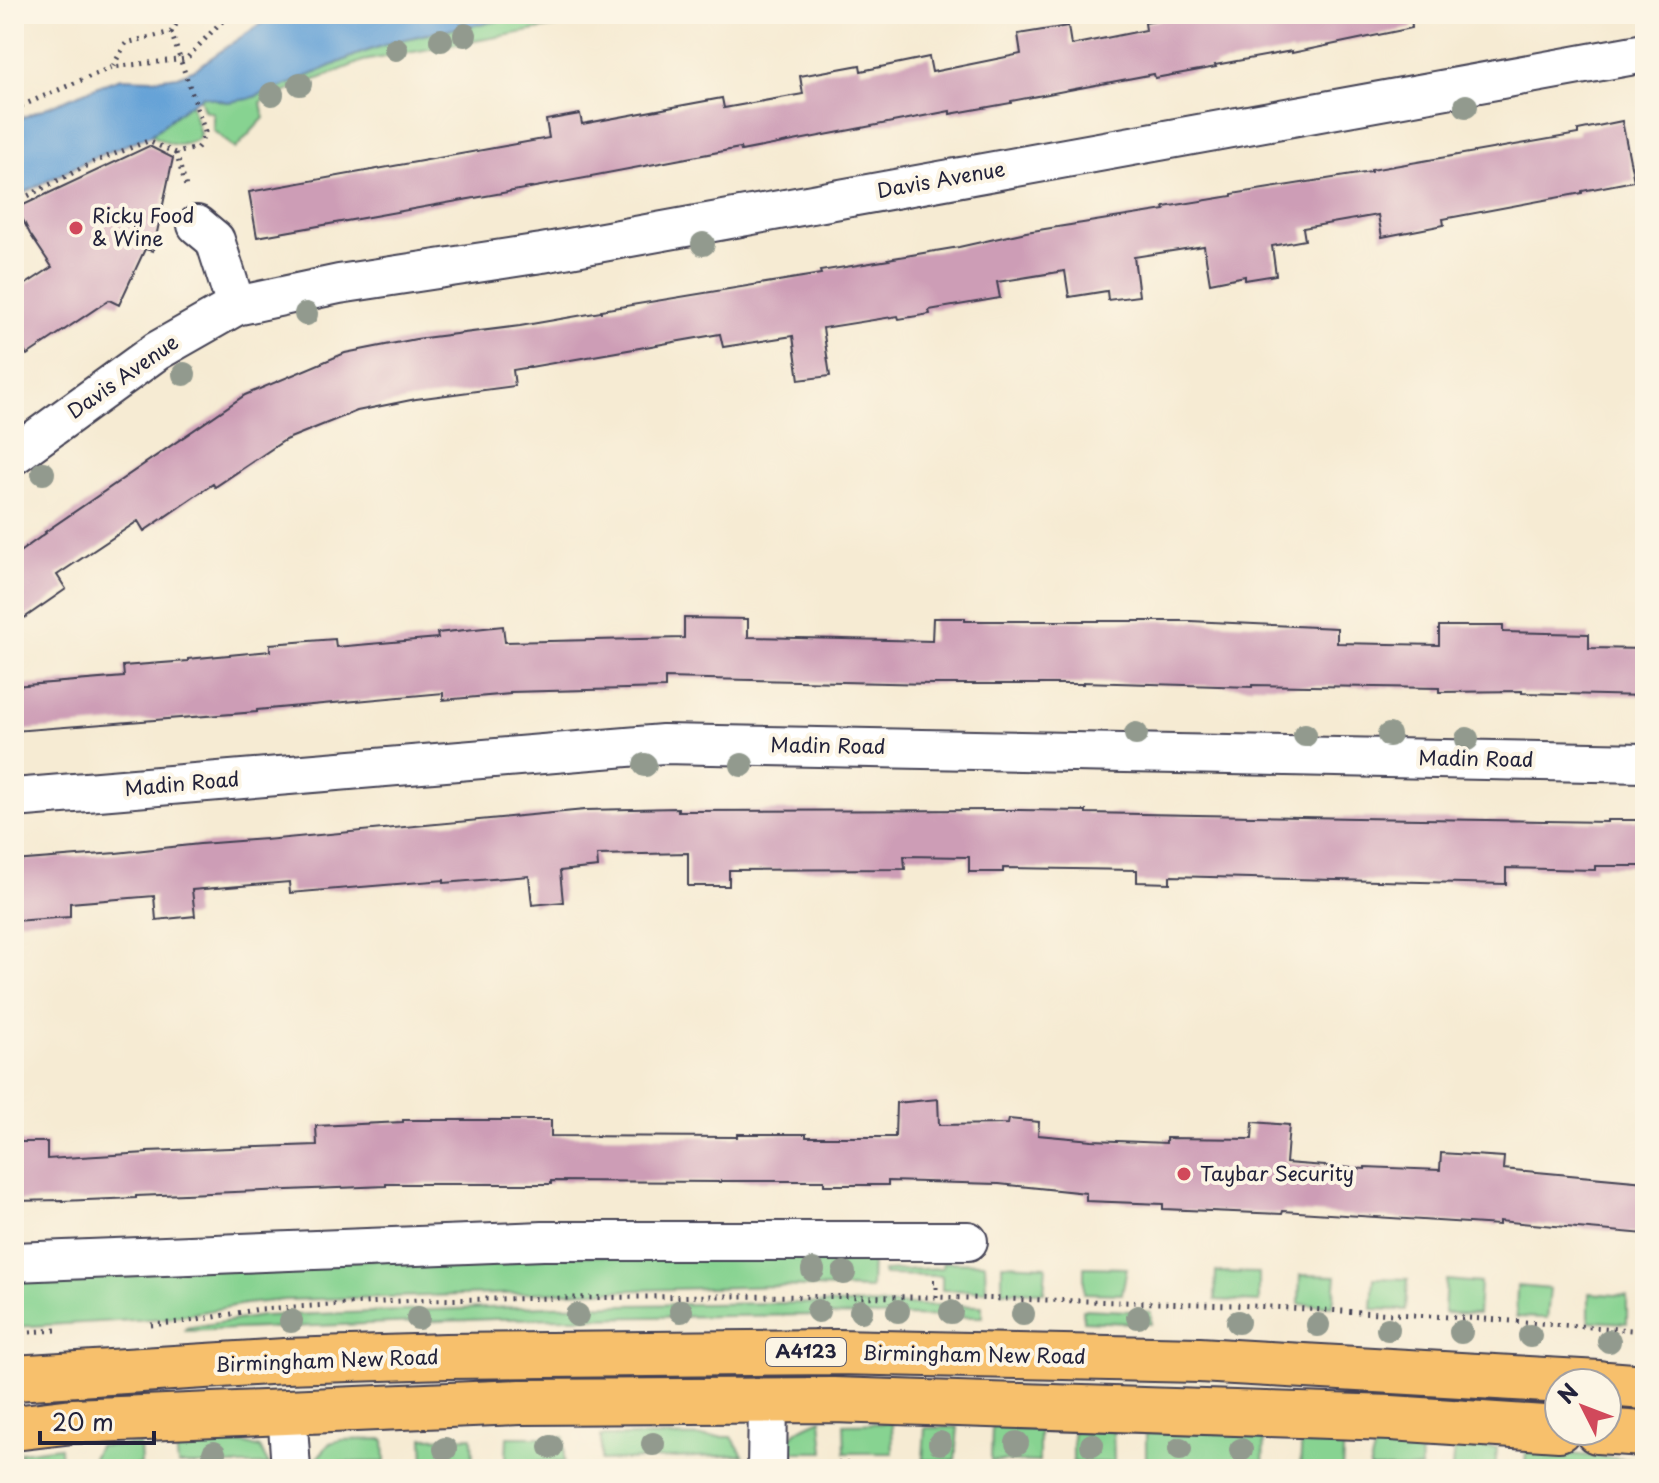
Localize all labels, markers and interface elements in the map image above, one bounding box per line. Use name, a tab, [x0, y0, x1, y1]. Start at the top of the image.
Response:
street label: Davis Avenue	[874, 153, 1007, 205]
place label: Ricky Food & Wine	[92, 200, 194, 253]
marker: Ricky Food & Wine	[67, 219, 85, 237]
street label: Davis Avenue	[61, 327, 184, 426]
street label: Madin Road	[770, 729, 886, 761]
street label: Madin Road	[1418, 742, 1534, 774]
street label: Madin Road	[123, 763, 241, 803]
place label: Taybar Security	[1200, 1158, 1354, 1188]
marker: Taybar Security	[1175, 1165, 1193, 1183]
street label: Birmingham New Road	[862, 1337, 1086, 1371]
road number: A4123	[766, 1338, 846, 1366]
street label: Birmingham New Road	[215, 1341, 439, 1379]
north arrow	[1543, 1367, 1623, 1447]
text: N	[1549, 1375, 1585, 1410]
scale bar	[40, 1395, 154, 1445]
text: 20 m	[52, 1403, 114, 1439]

